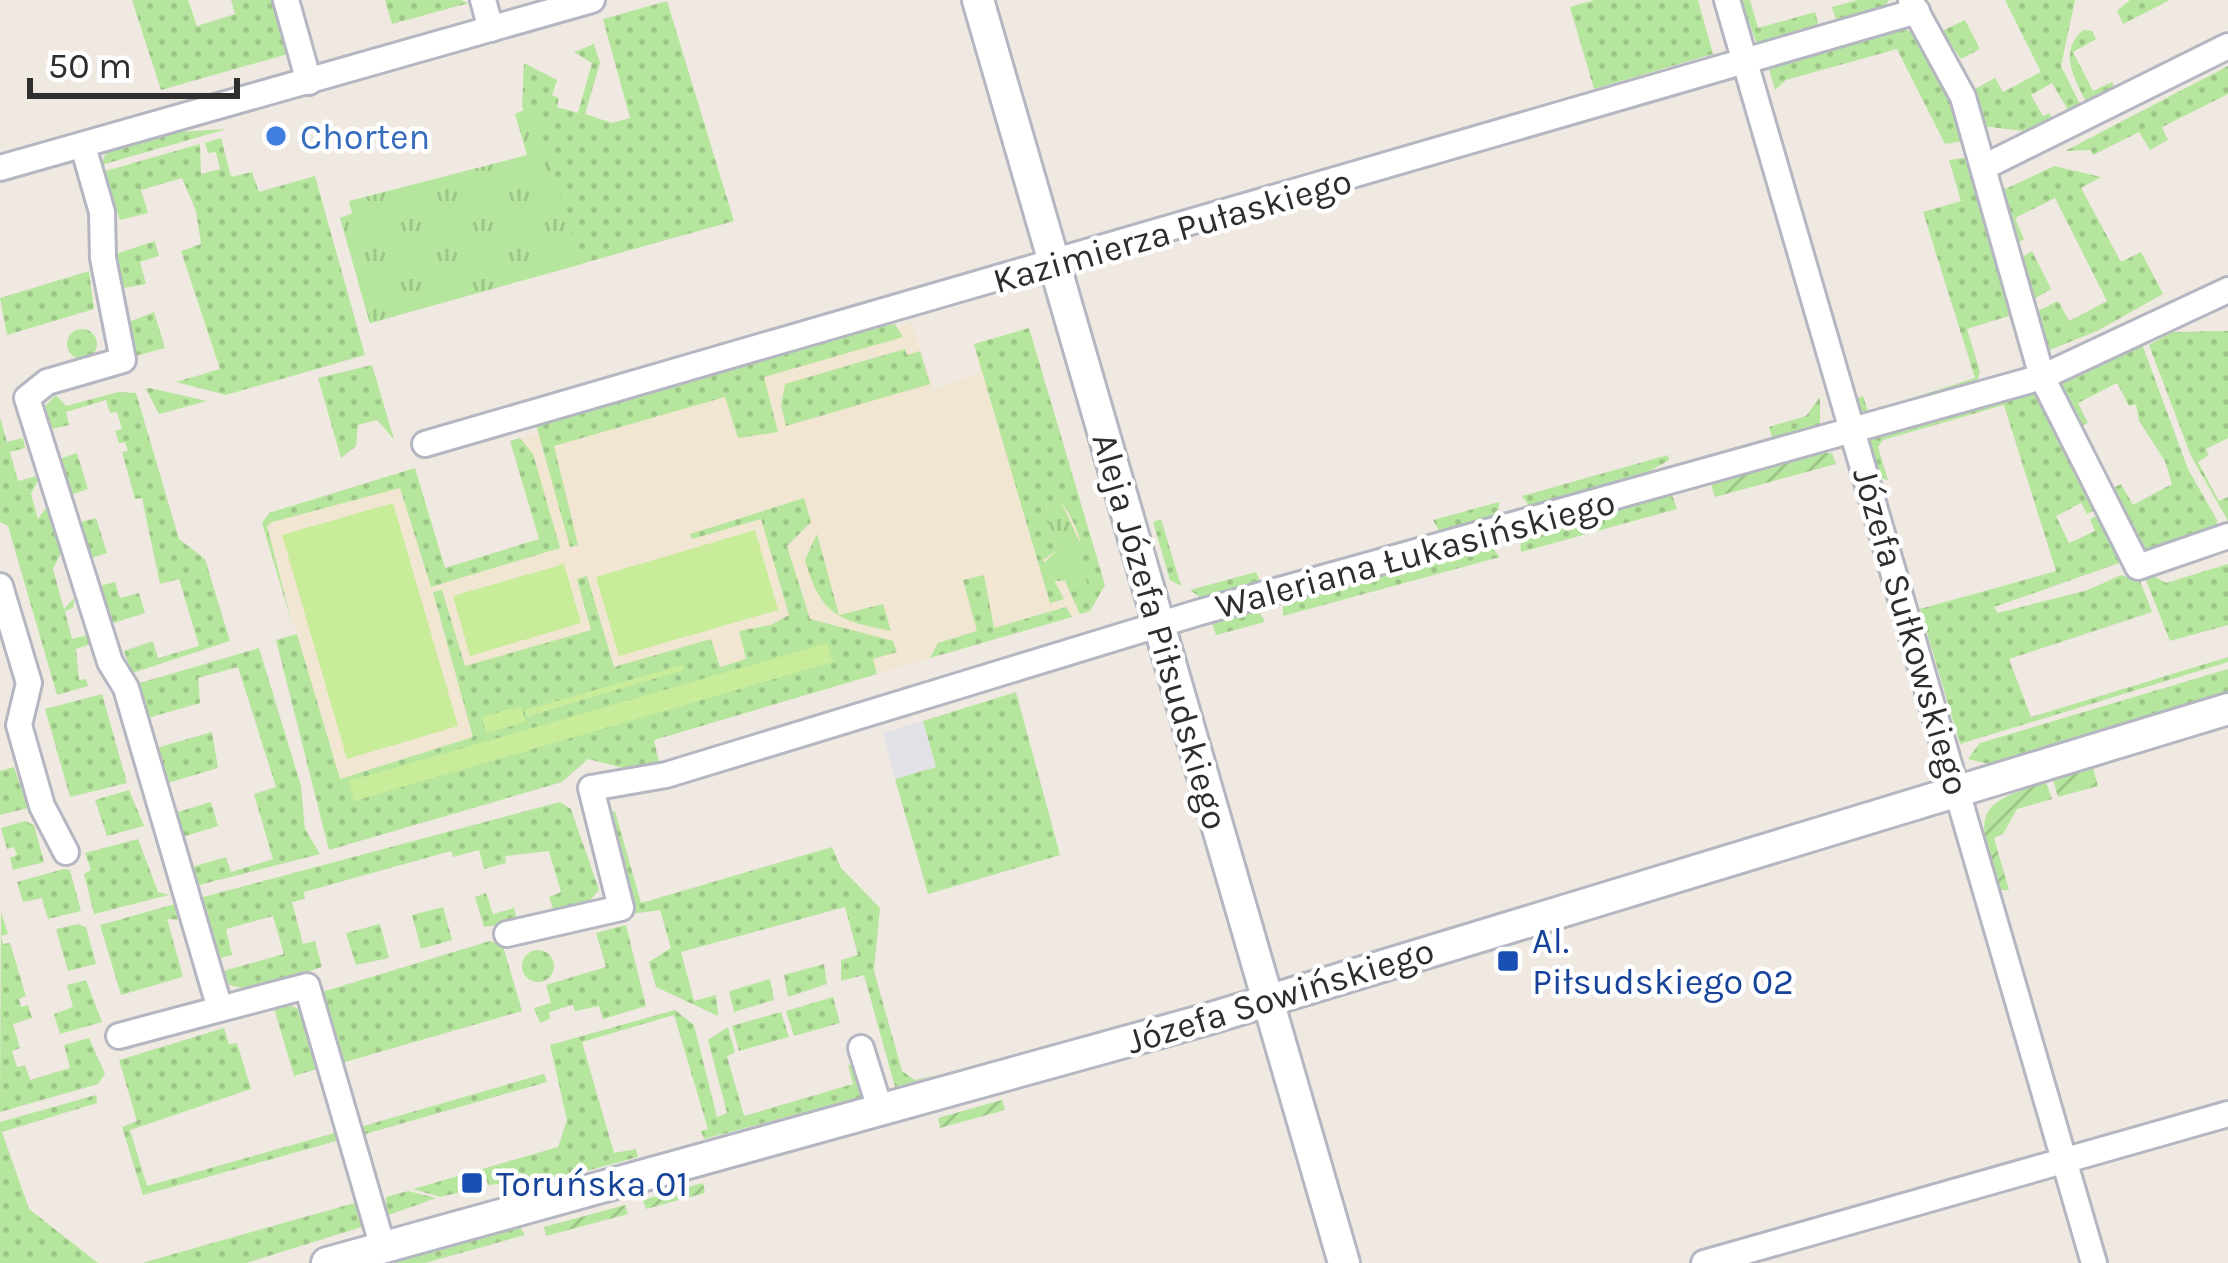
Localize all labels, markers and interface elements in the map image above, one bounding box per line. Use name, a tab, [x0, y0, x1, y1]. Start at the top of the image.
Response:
scale bar	[30, 24, 237, 98]
text: 50 m	[48, 45, 132, 87]
place label: Chorten	[300, 116, 430, 158]
marker: Chorten	[263, 123, 289, 149]
street label: Kazimierza Pułaskiego	[988, 160, 1356, 302]
street label: Aleja Józefa Piłsudskiego	[1083, 428, 1237, 834]
street label: Józefa Sułkowskiego	[1844, 463, 1978, 800]
street label: Waleriana Łukasińskiego	[1211, 480, 1619, 628]
place label: Al. Piłsudskiego 02	[1532, 920, 1794, 1003]
street label: Józefa Sowińskiego	[1122, 929, 1439, 1063]
marker: Al. Piłsudskiego 02	[1495, 948, 1521, 974]
place label: Toruńska 01	[496, 1163, 688, 1205]
marker: Toruńska 01	[459, 1170, 485, 1196]

